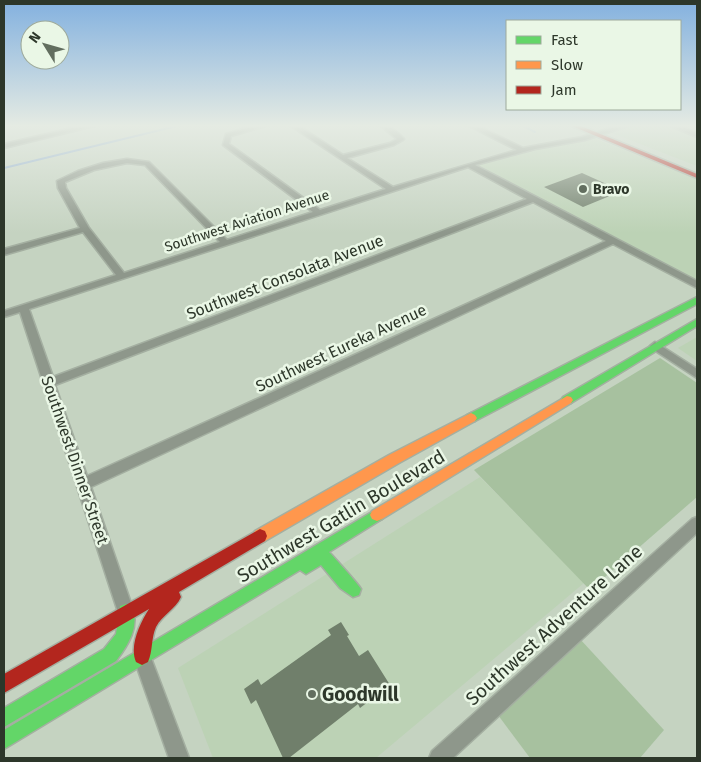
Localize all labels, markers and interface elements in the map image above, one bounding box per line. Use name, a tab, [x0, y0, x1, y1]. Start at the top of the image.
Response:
north arrow	[20, 20, 70, 70]
legend	[506, 20, 681, 110]
text: N	[25, 29, 45, 46]
text: Fast	[551, 31, 578, 49]
text: Slow	[551, 56, 583, 74]
text: Jam	[551, 81, 577, 99]
place label: Bravo	[593, 181, 629, 198]
marker: Bravo	[577, 183, 589, 195]
street label: Southwest Aviation Avenue	[162, 186, 332, 256]
street label: Southwest Consolata Avenue	[184, 231, 386, 323]
street label: Southwest Eureka Avenue	[253, 300, 429, 396]
street label: Southwest Dinner Street	[37, 374, 113, 547]
street label: Southwest Gatlin Boulevard	[233, 445, 449, 587]
street label: Southwest Adventure Lane	[461, 540, 647, 710]
place label: Goodwill	[322, 683, 399, 706]
marker: Goodwill	[306, 688, 318, 700]

